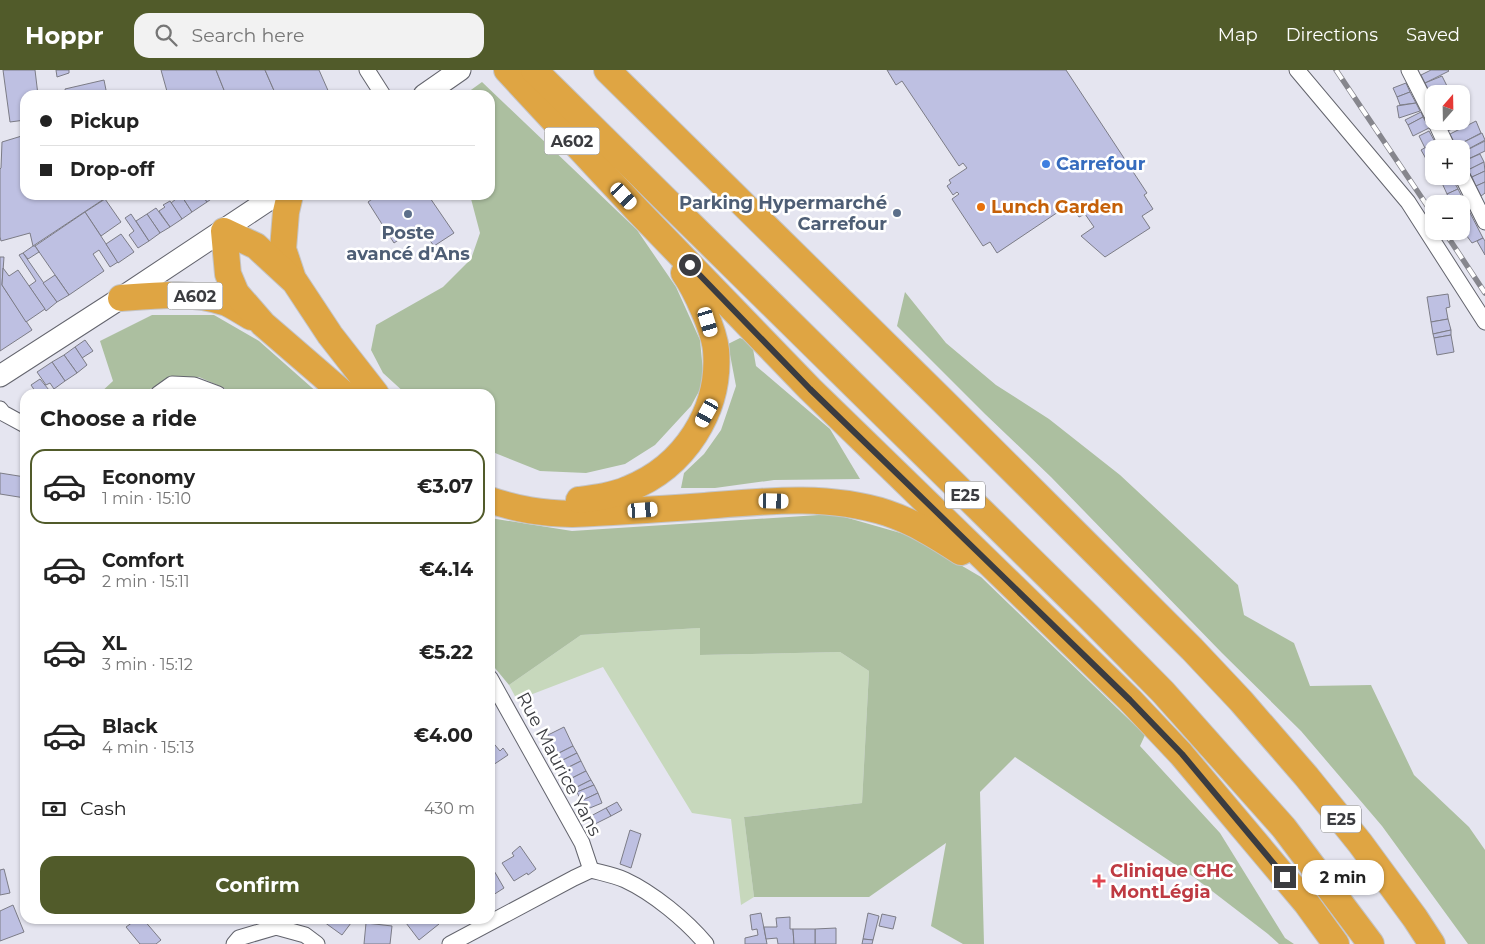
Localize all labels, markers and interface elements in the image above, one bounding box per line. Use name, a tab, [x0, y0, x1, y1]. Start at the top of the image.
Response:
search box	[134, 13, 484, 58]
text: Hoppr	[25, 21, 104, 50]
icon: search	[152, 21, 180, 49]
text: Search here	[192, 24, 305, 47]
text: Map	[1218, 24, 1258, 46]
text: Directions	[1286, 24, 1378, 46]
text: Saved	[1406, 24, 1460, 46]
north arrow	[1425, 85, 1470, 130]
map controls	[1425, 85, 1470, 240]
text: Pickup	[70, 110, 139, 133]
road number: A602	[544, 128, 600, 154]
button: +	[1425, 140, 1470, 185]
place label: Carrefour	[1056, 153, 1146, 175]
text: Drop-off	[70, 158, 154, 181]
marker: Carrefour	[1040, 158, 1052, 170]
car	[608, 180, 639, 212]
place label: Parking Hypermarché Carrefour	[679, 192, 887, 235]
button: −	[1425, 195, 1470, 240]
place label: Lunch Garden	[991, 196, 1124, 218]
marker: Lunch Garden	[975, 201, 987, 213]
marker: Parking Hypermarché Carrefour	[891, 207, 903, 219]
marker: Poste avancé d'Ans	[402, 208, 414, 220]
place label: Poste avancé d'Ans	[346, 222, 470, 265]
route start	[679, 254, 701, 276]
road number: A602	[168, 282, 222, 310]
car	[696, 305, 719, 339]
car	[693, 396, 720, 430]
text: Choose a ride	[40, 405, 197, 432]
icon: car	[42, 464, 87, 509]
text: Economy	[102, 466, 195, 489]
text: €3.07	[417, 475, 473, 498]
road number: E25	[945, 482, 985, 508]
text: 1 min · 15:10	[102, 489, 191, 508]
car	[758, 493, 789, 509]
car	[627, 501, 658, 519]
icon: car	[42, 547, 87, 592]
text: Comfort	[102, 549, 184, 572]
text: €4.14	[419, 558, 473, 581]
text: 2 min · 15:11	[102, 572, 190, 591]
icon: car	[42, 630, 87, 675]
text: XL	[102, 632, 127, 655]
text: €5.22	[419, 641, 473, 664]
text: 3 min · 15:12	[102, 655, 193, 674]
street label: Rue Maurice Yans	[512, 688, 606, 840]
icon: car	[42, 713, 87, 758]
text: Black	[102, 715, 158, 738]
text: €4.00	[414, 724, 473, 747]
text: 4 min · 15:13	[102, 738, 194, 757]
icon: cash	[40, 795, 68, 823]
text: Cash	[80, 797, 127, 820]
text: 430 m	[424, 799, 475, 818]
road number: E25	[1321, 806, 1361, 832]
button: Confirm	[40, 856, 475, 914]
place label: Clinique CHC MontLégia	[1110, 860, 1234, 903]
callout: 2 min	[1302, 860, 1385, 894]
route end	[1274, 866, 1296, 888]
text: 2 min	[1320, 868, 1366, 887]
marker: Clinique CHC MontLégia	[1092, 874, 1106, 888]

